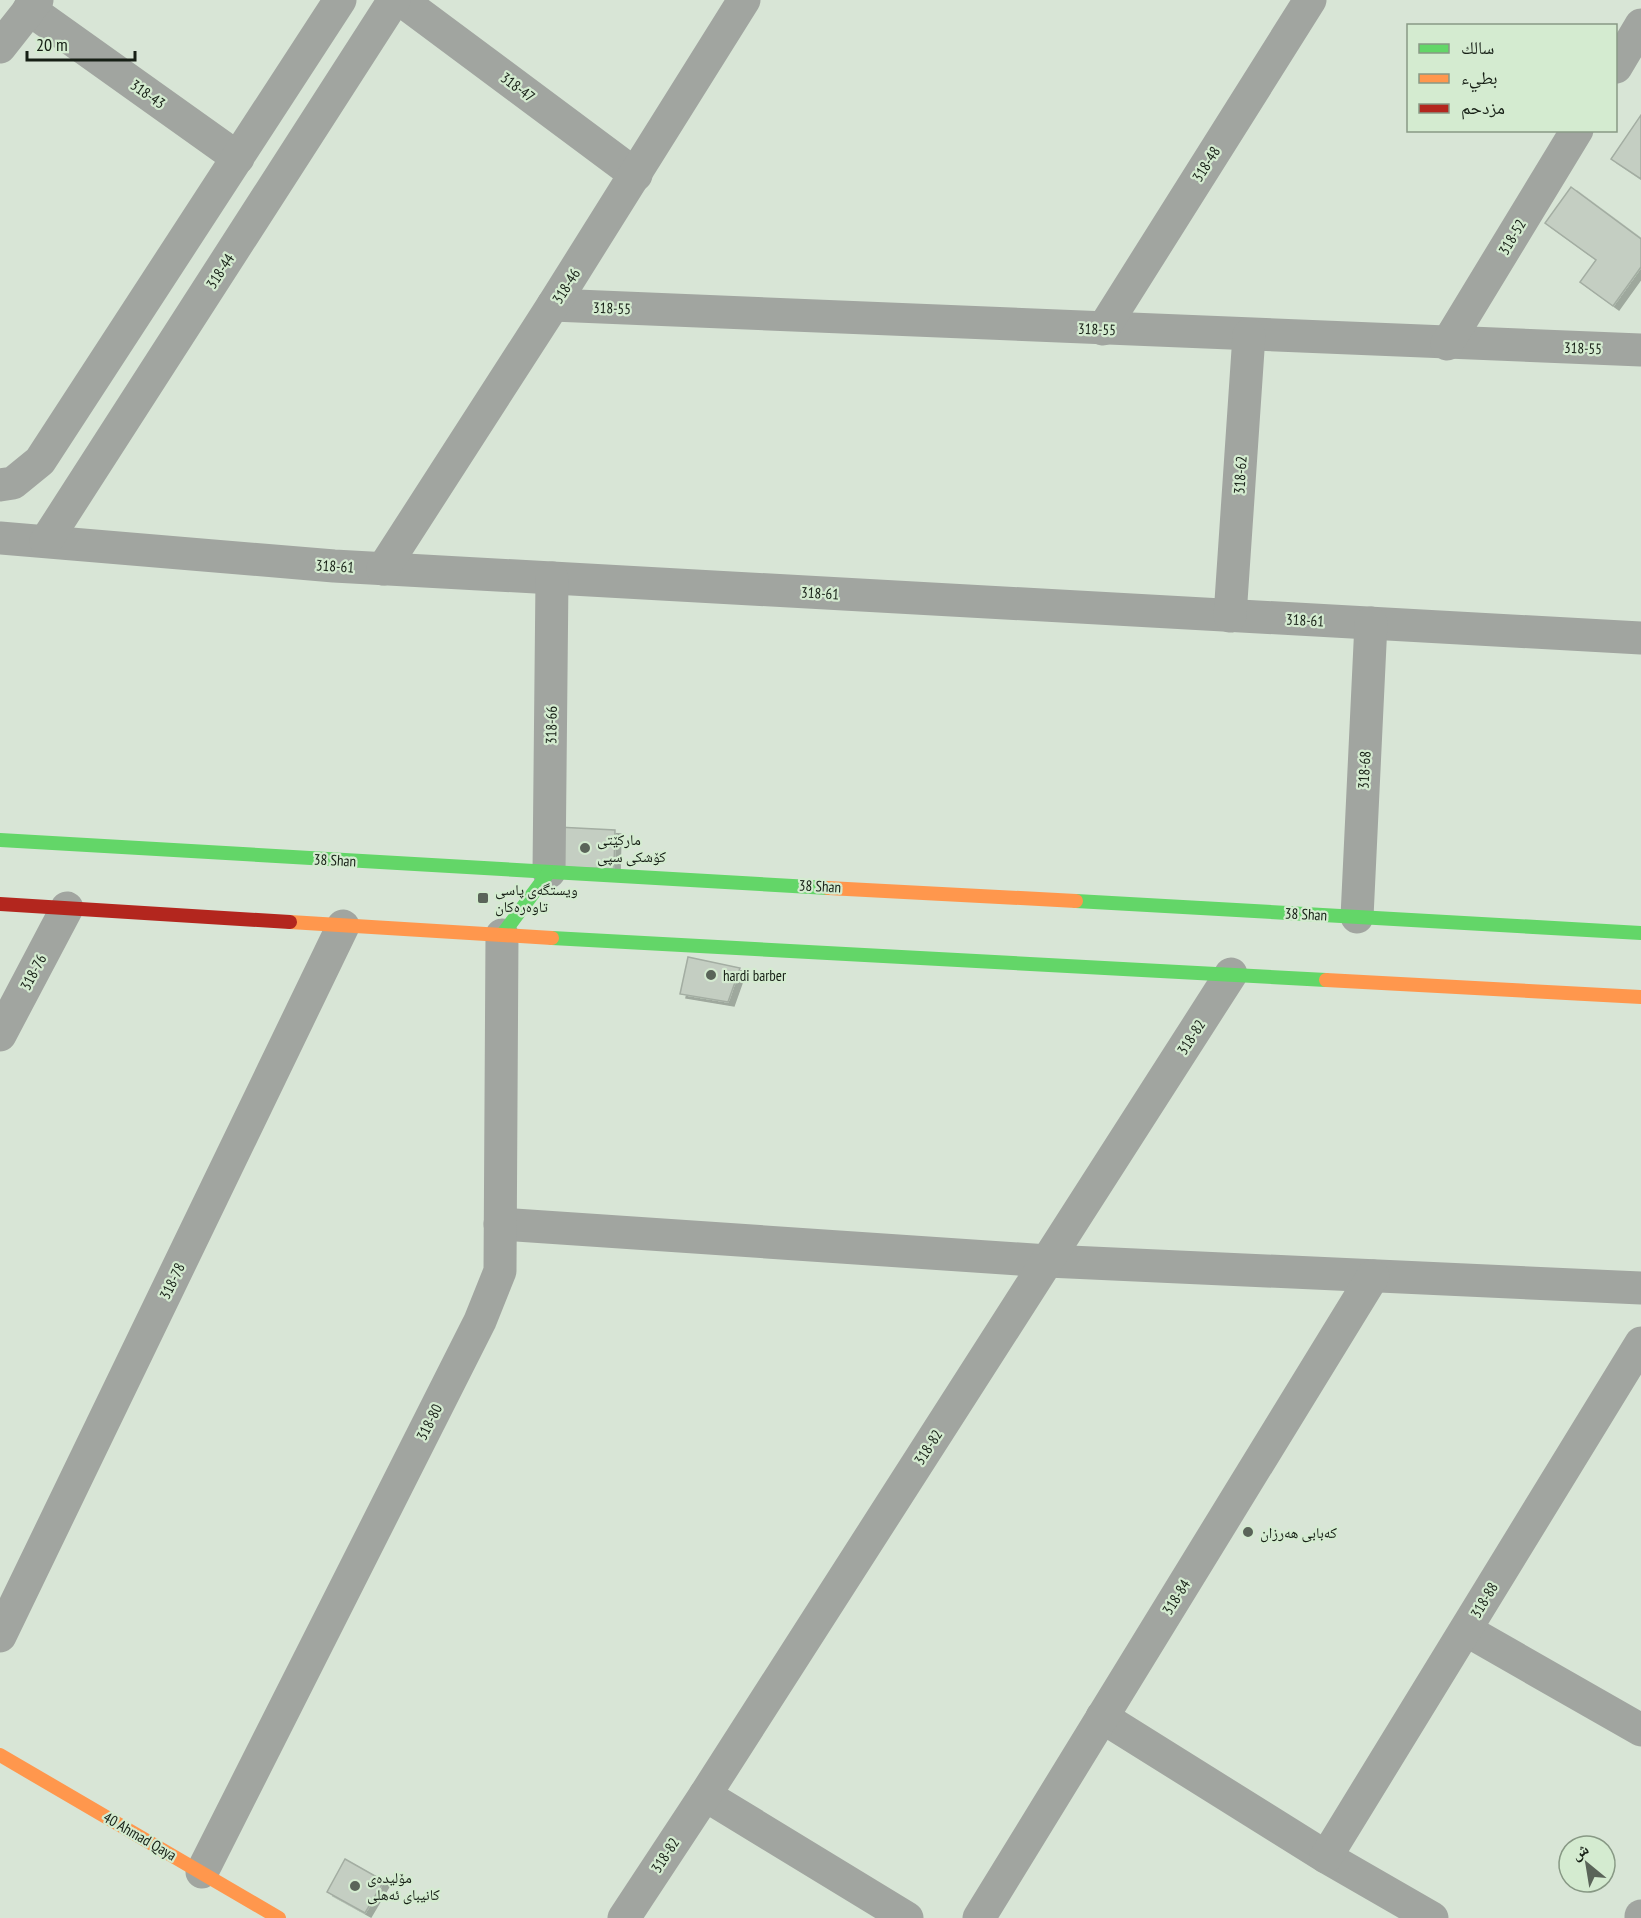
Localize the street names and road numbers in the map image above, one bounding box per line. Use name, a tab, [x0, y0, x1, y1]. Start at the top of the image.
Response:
street label: 318-47	[497, 68, 539, 106]
street label: 318-43	[127, 75, 169, 113]
street label: 318-48	[1188, 143, 1224, 185]
street label: 318-52	[1494, 216, 1530, 258]
street label: 318-44	[202, 250, 238, 292]
street label: 318-46	[548, 265, 584, 307]
street label: 318-55	[593, 298, 631, 318]
street label: 318-55	[1078, 319, 1116, 339]
street label: 318-55	[1564, 338, 1602, 358]
street label: 318-62	[1229, 455, 1251, 495]
street label: 318-61	[315, 555, 355, 577]
street label: 318-61	[800, 583, 840, 603]
street label: 318-61	[1285, 610, 1325, 630]
street label: 318-66	[541, 706, 561, 744]
street label: 318-68	[1354, 750, 1374, 790]
street label: 38 Shan	[313, 849, 357, 871]
street label: 38 Shan	[798, 875, 842, 897]
street label: 38 Shan	[1284, 903, 1328, 925]
street label: 318-76	[16, 950, 50, 993]
street label: 318-82	[1173, 1016, 1209, 1058]
street label: 318-78	[155, 1260, 189, 1302]
street label: 318-80	[412, 1400, 446, 1443]
street label: 318-82	[910, 1426, 946, 1468]
street label: 318-84	[1158, 1576, 1194, 1618]
street label: 318-88	[1466, 1579, 1502, 1621]
street label: 40 Ahmad Qaya	[100, 1807, 180, 1865]
street label: 318-82	[647, 1834, 683, 1876]

